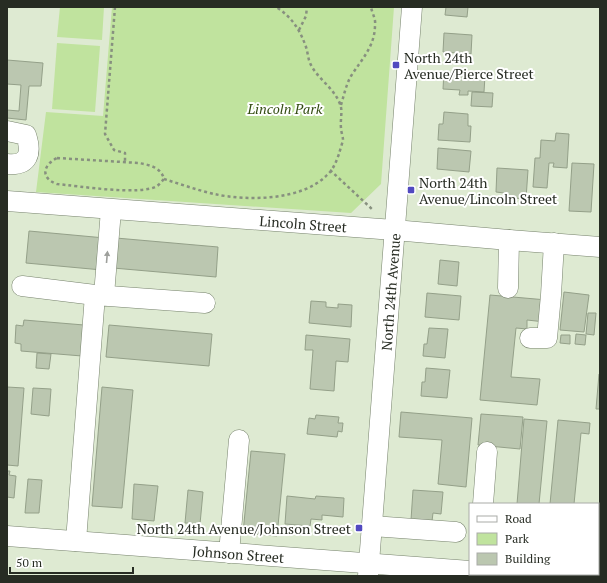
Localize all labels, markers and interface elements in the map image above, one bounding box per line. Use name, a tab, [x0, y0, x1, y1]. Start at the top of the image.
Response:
place label: North 24th Avenue/Pierce Street	[404, 48, 535, 83]
marker: North 24th Avenue/Pierce Street	[391, 60, 401, 70]
park label: Lincoln Park	[247, 99, 323, 118]
place label: North 24th Avenue/Lincoln Street	[419, 173, 558, 208]
marker: North 24th Avenue/Lincoln Street	[406, 185, 416, 195]
street label: Lincoln Street	[259, 210, 348, 236]
street label: North 24th Avenue	[376, 232, 404, 351]
one-way arrow	[104, 251, 111, 263]
legend	[469, 503, 599, 575]
text: Road	[505, 511, 532, 526]
place label: North 24th Avenue/Johnson Street	[137, 519, 352, 538]
marker: North 24th Avenue/Johnson Street	[354, 523, 364, 533]
text: Park	[505, 531, 530, 546]
street label: Johnson Street	[192, 541, 286, 566]
scale bar	[10, 549, 133, 575]
text: Building	[505, 551, 551, 566]
text: 50 m	[16, 555, 43, 570]

